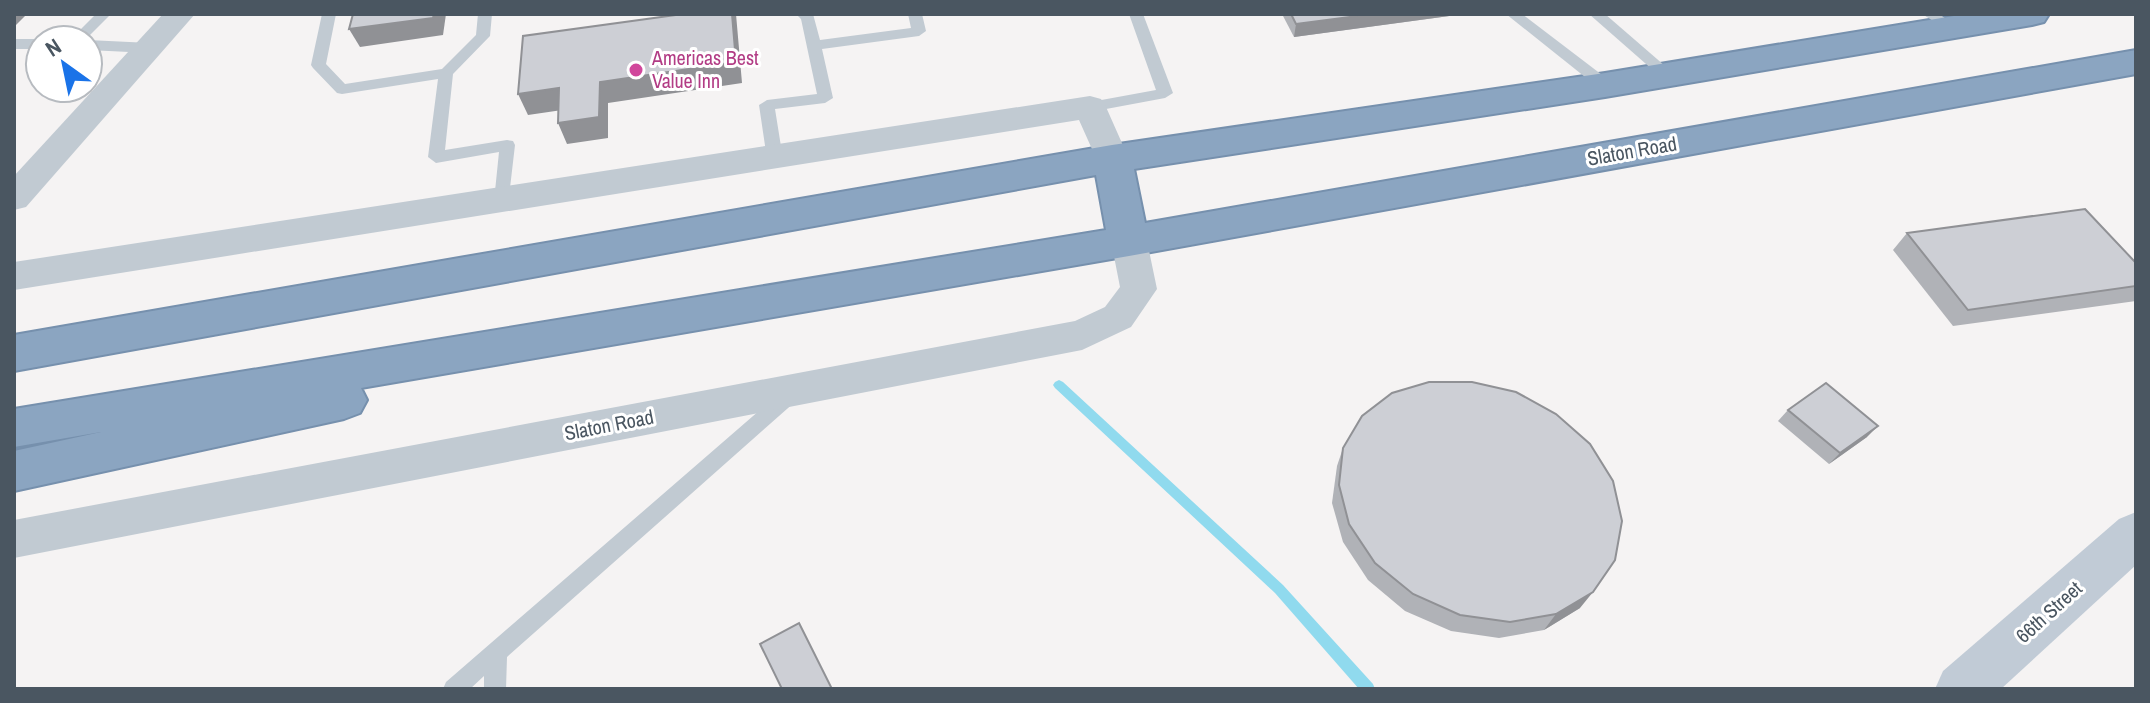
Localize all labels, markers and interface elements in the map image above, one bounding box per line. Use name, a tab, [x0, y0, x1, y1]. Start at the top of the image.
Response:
north arrow	[24, 24, 104, 104]
text: N	[39, 31, 67, 63]
place label: Americas Best Value Inn	[651, 44, 759, 94]
marker: Americas Best Value Inn	[627, 61, 645, 79]
street label: Slaton Road	[1585, 129, 1679, 172]
street label: Slaton Road	[562, 403, 656, 446]
street label: 66th Street	[2010, 574, 2088, 649]

